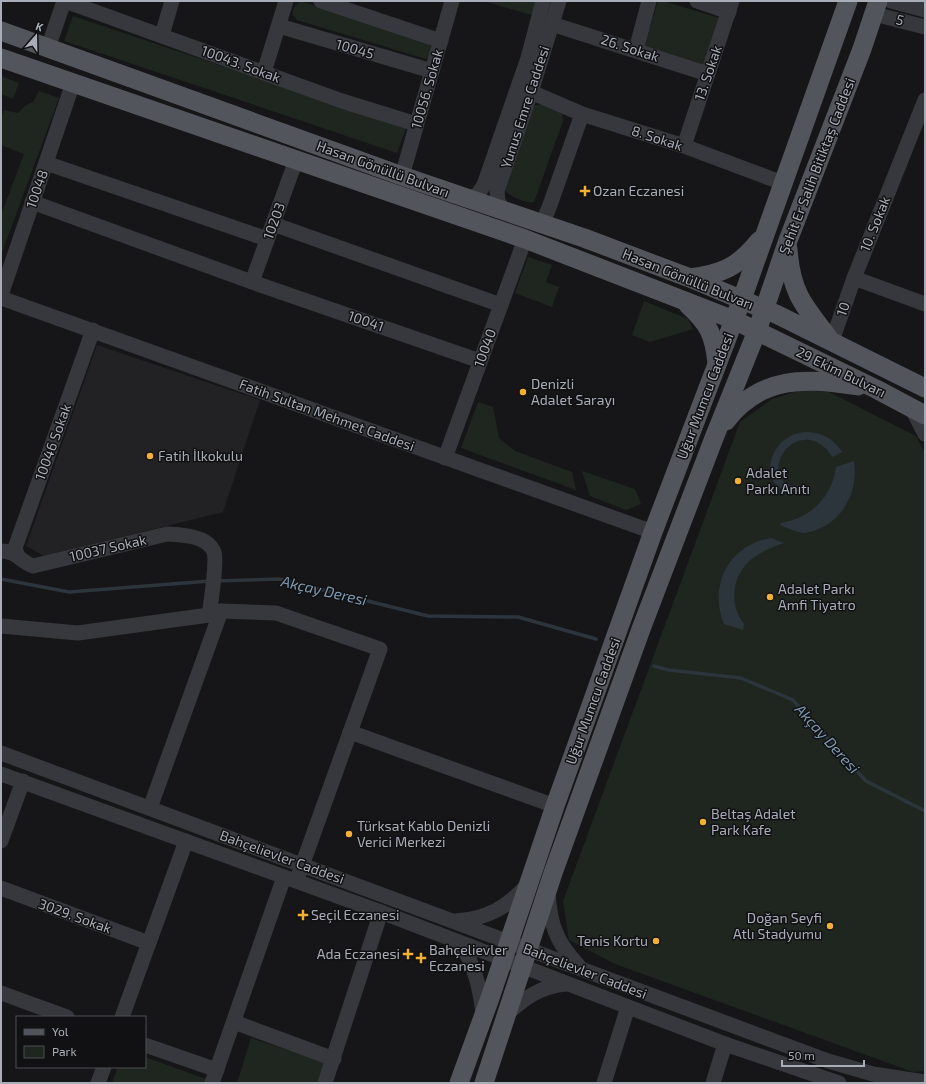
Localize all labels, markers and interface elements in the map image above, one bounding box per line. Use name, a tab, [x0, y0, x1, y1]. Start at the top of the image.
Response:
street label: 5	[894, 10, 906, 29]
north arrow	[16, 16, 56, 56]
text: K	[34, 19, 45, 33]
street label: 26. Sokak	[599, 30, 661, 65]
street label: 10045	[334, 35, 376, 62]
street label: 10043. Sokak	[199, 41, 283, 86]
street label: 13. Sokak	[690, 43, 725, 103]
street label: Yunus Emre Caddesi	[497, 44, 552, 170]
street label: 10056. Sokak	[407, 47, 446, 131]
street label: Şehit Er Salih Bitiktaş Caddesi	[775, 75, 859, 257]
street label: 8. Sokak	[630, 121, 685, 154]
street label: Hasan Gönüllü Bulvarı	[314, 137, 452, 200]
street label: 10048	[22, 167, 51, 210]
place label: Ozan Eczanesi	[593, 182, 684, 199]
marker: Ozan Eczanesi	[580, 186, 590, 196]
street label: 10. Sokak	[856, 194, 893, 254]
street label: 10203	[259, 200, 288, 242]
street label: Hasan Gönüllü Bulvarı	[620, 244, 756, 313]
street label: 10	[832, 299, 853, 318]
street label: 10041	[346, 307, 386, 335]
street label: 10040	[470, 326, 499, 369]
street label: Uğur Mumcu Caddesi	[673, 330, 736, 461]
street label: 29 Ekim Bulvarı	[794, 343, 889, 401]
street label: Fatih Sultan Mehmet Caddesi	[237, 375, 417, 454]
place label: Denizli Adalet Sarayı	[531, 375, 615, 408]
marker: Denizli Adalet Sarayı	[518, 387, 528, 397]
street label: 10046 Sokak	[31, 401, 74, 482]
place label: Fatih İlkokulu	[158, 447, 243, 464]
marker: Fatih İlkokulu	[145, 451, 155, 461]
place label: Adalet Parkı Anıtı	[746, 464, 810, 497]
marker: Adalet Parkı Anıtı	[733, 476, 743, 486]
street label: 10037 Sokak	[68, 530, 148, 565]
water label: Akçay Deresi	[278, 571, 369, 610]
place label: Adalet Parkı Amfi Tiyatro	[778, 580, 856, 613]
marker: Adalet Parkı Amfi Tiyatro	[765, 592, 775, 602]
street label: Uğur Mumcu Caddesi	[562, 635, 623, 767]
water label: Akçay Deresi	[790, 699, 864, 778]
place label: Beltaş Adalet Park Kafe	[711, 805, 796, 838]
place label: Türksat Kablo Denizli Verici Merkezi	[357, 817, 490, 850]
marker: Beltaş Adalet Park Kafe	[698, 817, 708, 827]
street label: Bahçelievler Caddesi	[217, 826, 347, 888]
marker: Türksat Kablo Denizli Verici Merkezi	[344, 829, 354, 839]
street label: 3029. Sokak	[36, 895, 114, 937]
place label: Seçil Eczanesi	[311, 906, 399, 924]
place label: Doğan Seyfi Atlı Stadyumu	[733, 909, 822, 942]
marker: Seçil Eczanesi	[298, 910, 308, 920]
marker: Doğan Seyfi Atlı Stadyumu	[825, 921, 835, 931]
place label: Tenis Kortu	[577, 932, 648, 949]
marker: Tenis Kortu	[651, 936, 661, 946]
street label: Bahçelievler Caddesi	[521, 939, 649, 1003]
place label: Bahçelievler Eczanesi	[429, 941, 508, 974]
place label: Ada Eczanesi	[317, 945, 400, 962]
marker: Ada Eczanesi	[403, 949, 413, 959]
marker: Bahçelievler Eczanesi	[416, 953, 426, 963]
legend	[16, 1016, 146, 1068]
text: Yol	[52, 1024, 69, 1038]
scale bar	[782, 1042, 864, 1068]
text: Park	[52, 1044, 77, 1058]
text: 50 m	[788, 1048, 815, 1062]

